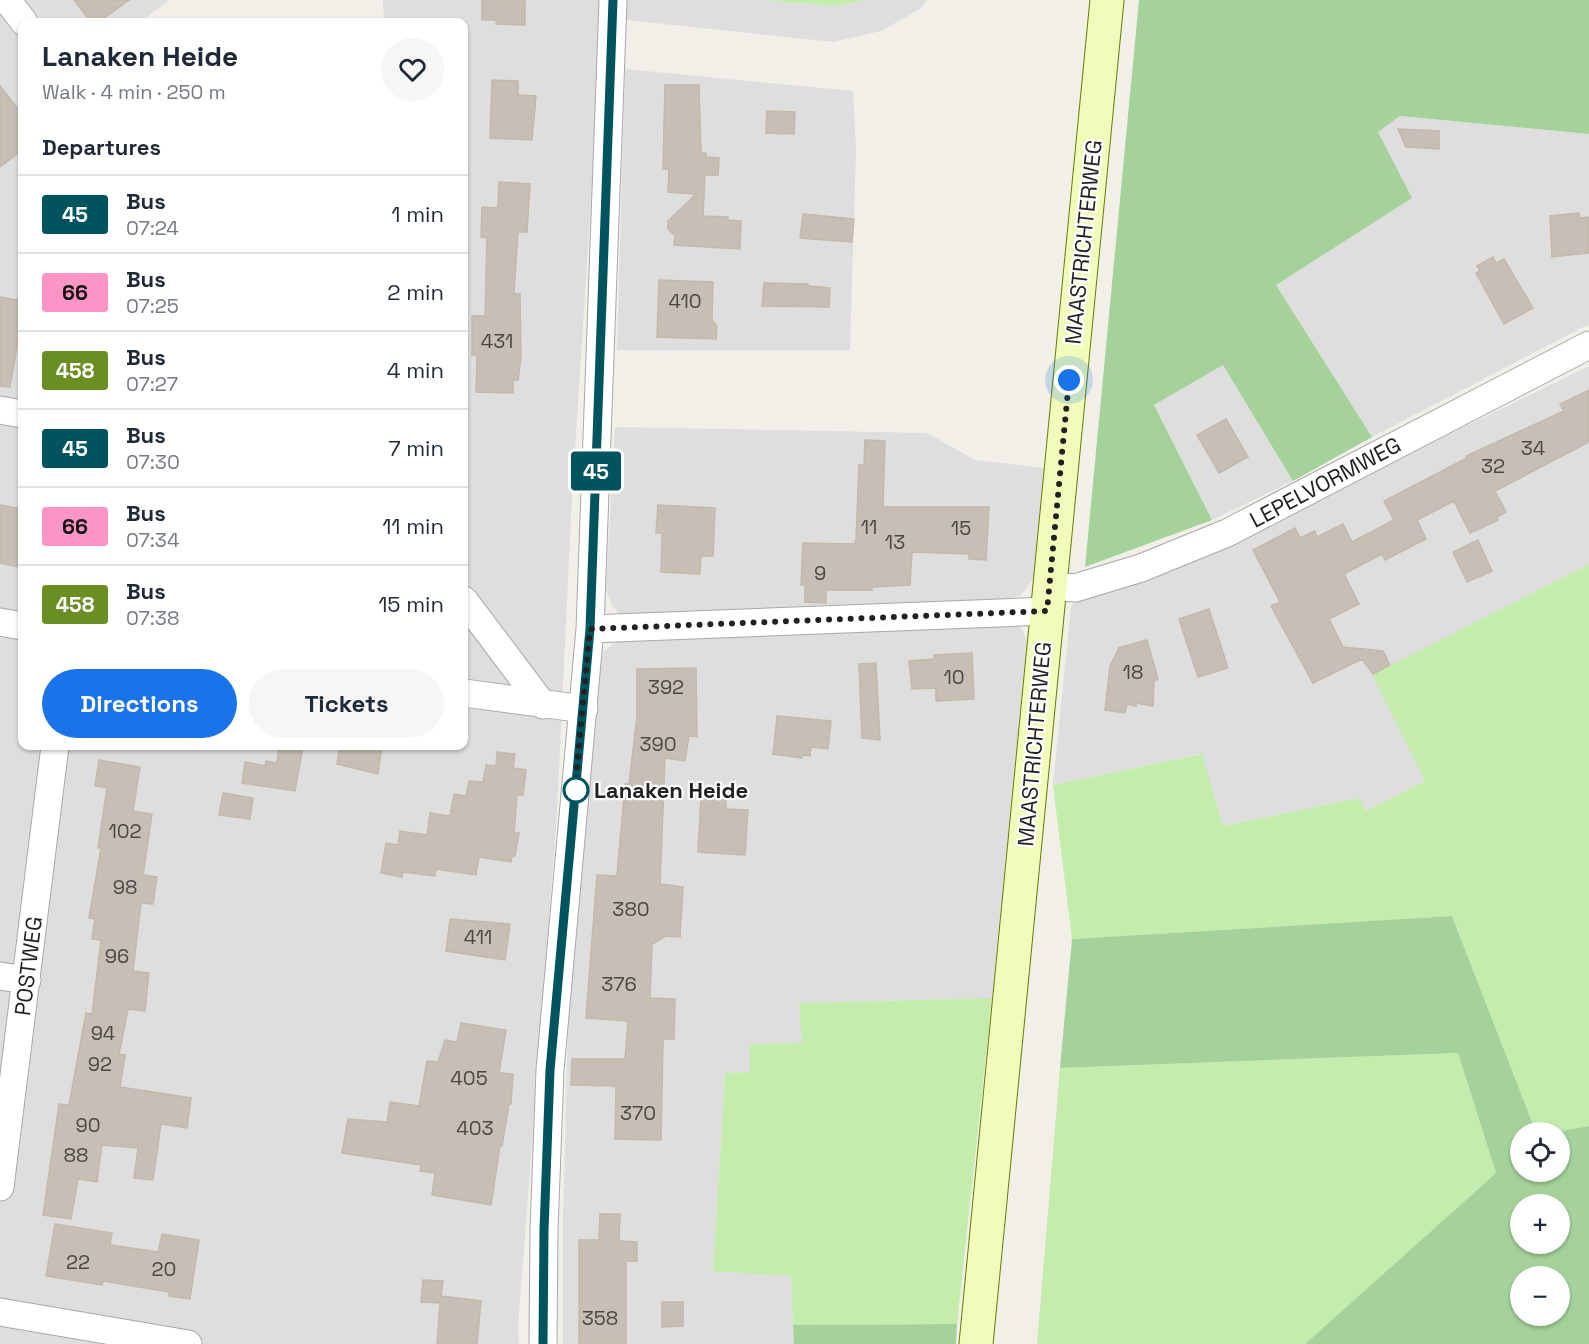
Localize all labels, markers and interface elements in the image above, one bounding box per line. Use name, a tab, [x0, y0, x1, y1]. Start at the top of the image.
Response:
text: Lanaken Heide	[42, 38, 238, 74]
button: heart	[381, 38, 444, 101]
text: Walk · 4 min · 250 m	[42, 79, 226, 105]
text: Departures	[42, 133, 161, 161]
street label: MAASTRICHTERWEG	[1058, 138, 1108, 346]
text: Bus	[126, 187, 166, 215]
text: 1 min	[391, 200, 444, 228]
text: 45	[62, 201, 88, 228]
text: 07:24	[126, 215, 179, 241]
text: Bus	[126, 265, 166, 293]
text: 2 min	[387, 278, 444, 306]
text: 66	[62, 279, 88, 306]
house number: 410	[668, 288, 702, 314]
text: 07:25	[126, 293, 179, 319]
house number: 431	[481, 328, 513, 354]
text: Bus	[126, 343, 166, 371]
text: 4 min	[387, 356, 444, 384]
text: 458	[56, 357, 94, 384]
your location	[1054, 365, 1084, 395]
text: 07:27	[126, 371, 178, 397]
text: Bus	[126, 421, 166, 449]
street label: LEPELVORMWEG	[1245, 430, 1405, 534]
text: 7 min	[388, 434, 444, 462]
text: 45	[62, 435, 88, 462]
house number: 34	[1521, 435, 1545, 461]
text: 07:30	[126, 449, 180, 475]
line badge: 45	[569, 452, 623, 490]
house number: 32	[1481, 453, 1505, 479]
text: 45	[583, 458, 609, 485]
text: Bus	[126, 499, 166, 527]
text: 11 min	[382, 512, 444, 540]
text: 66	[62, 513, 88, 540]
house number: 11	[861, 514, 877, 540]
house number: 15	[951, 515, 971, 541]
text: 07:34	[126, 527, 179, 553]
house number: 13	[885, 529, 905, 555]
house number: 9	[814, 560, 826, 586]
text: Bus	[126, 577, 166, 605]
text: 15 min	[378, 590, 444, 618]
text: 458	[56, 591, 94, 618]
text: 07:38	[126, 605, 179, 631]
street label: MAASTRICHTERWEG	[1011, 640, 1057, 848]
house number: 18	[1123, 659, 1143, 685]
house number: 10	[943, 664, 965, 690]
button: Directions	[42, 669, 237, 738]
button: Tickets	[249, 669, 444, 738]
house number: 392	[648, 674, 684, 700]
house number: 390	[639, 731, 677, 757]
place label: Lanaken Heide	[594, 776, 748, 804]
marker: Lanaken Heide	[563, 777, 589, 803]
house number: 102	[108, 818, 142, 844]
house number: 98	[113, 874, 137, 900]
house number: 380	[612, 896, 650, 922]
street label: POSTWEG	[8, 915, 48, 1017]
house number: 411	[464, 924, 492, 950]
house number: 96	[105, 943, 129, 969]
house number: 376	[601, 971, 637, 997]
house number: 94	[91, 1020, 115, 1046]
house number: 92	[88, 1051, 112, 1077]
house number: 405	[450, 1065, 488, 1091]
house number: 370	[620, 1100, 656, 1126]
house number: 90	[75, 1112, 101, 1138]
house number: 403	[456, 1115, 494, 1141]
map controls	[1510, 1122, 1570, 1326]
button: locate	[1510, 1122, 1570, 1182]
house number: 88	[64, 1142, 88, 1168]
button: +	[1510, 1194, 1570, 1254]
house number: 22	[66, 1249, 90, 1275]
house number: 20	[152, 1256, 176, 1282]
button: −	[1510, 1266, 1570, 1326]
house number: 358	[582, 1305, 618, 1331]

